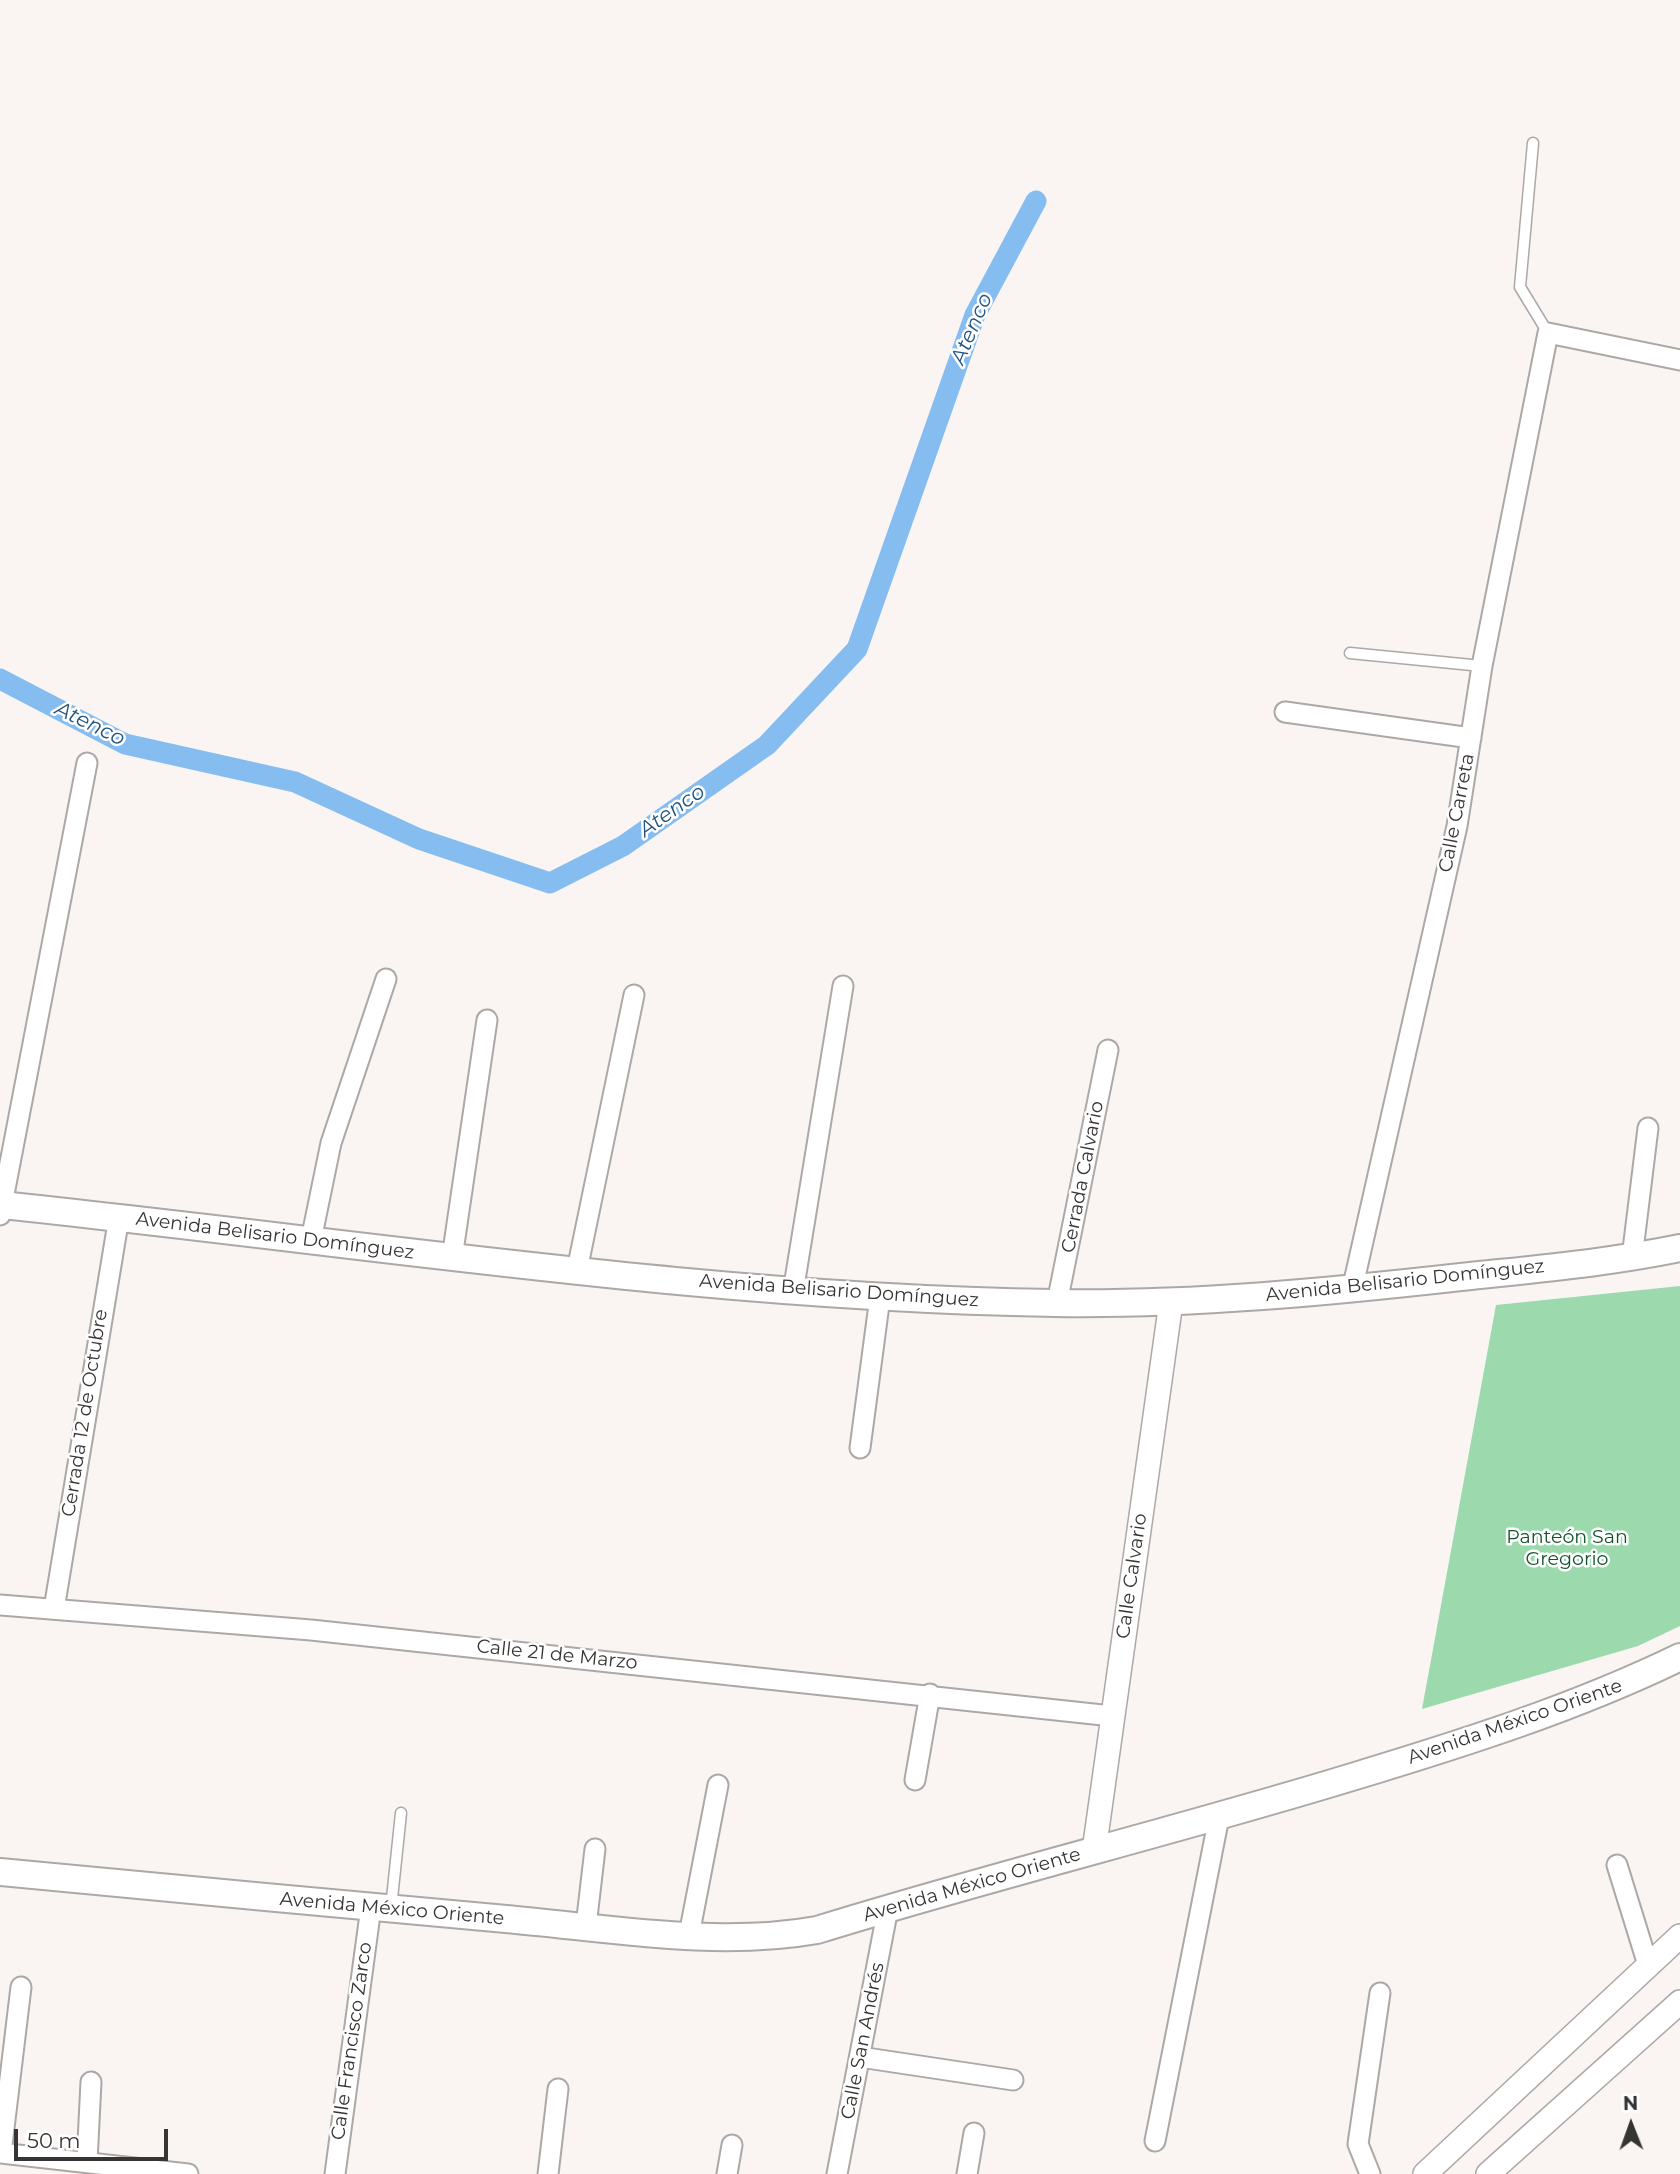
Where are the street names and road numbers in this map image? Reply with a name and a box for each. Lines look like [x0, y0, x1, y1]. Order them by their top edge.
street label: Calle Carreta [1434, 752, 1480, 874]
street label: Cerrada Calvario [1057, 1099, 1109, 1255]
street label: Avenida Belisario Domínguez [135, 1208, 415, 1264]
street label: Avenida Belisario Domínguez [1264, 1255, 1546, 1307]
street label: Avenida Belisario Domínguez [698, 1270, 980, 1312]
street label: Cerrada 12 de Octubre [57, 1307, 113, 1519]
street label: Calle Calvario [1112, 1512, 1152, 1640]
street label: Calle 21 de Marzo [475, 1635, 639, 1675]
street label: Avenida México Oriente [1405, 1675, 1625, 1769]
street label: Avenida México Oriente [861, 1843, 1083, 1927]
street label: Avenida México Oriente [279, 1888, 505, 1930]
street label: Calle Francisco Zarco [327, 1941, 377, 2141]
street label: Calle San Andrés [837, 1961, 889, 2121]

